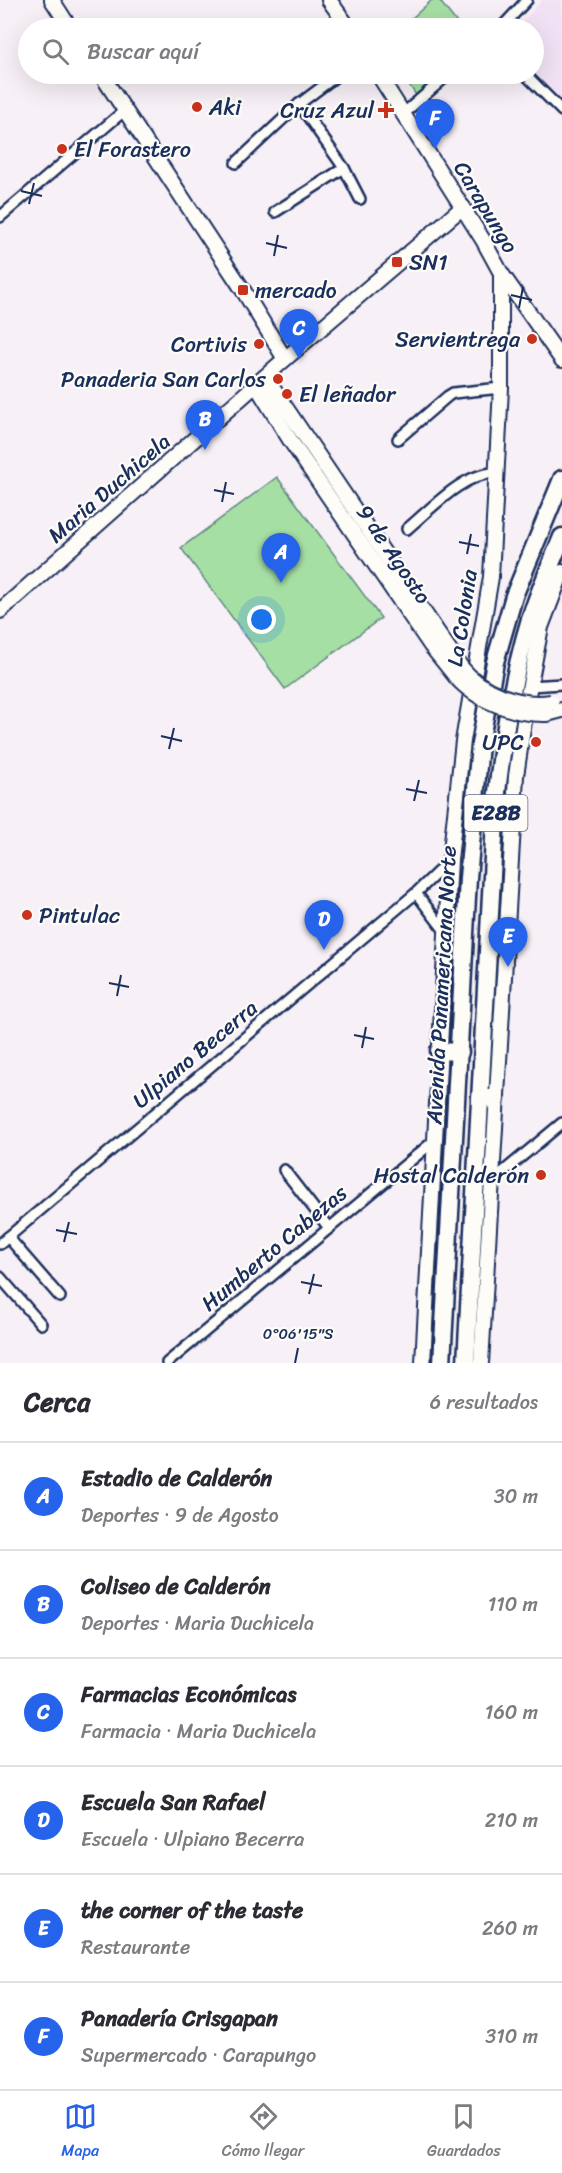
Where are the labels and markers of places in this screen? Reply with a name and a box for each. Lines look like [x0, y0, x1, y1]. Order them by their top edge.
place label: Aki [208, 88, 242, 127]
place label: Cruz Azul [280, 91, 375, 130]
marker: Aki [190, 100, 204, 114]
pin: F [416, 100, 454, 149]
marker: Cruz Azul [379, 103, 393, 117]
place label: El Forastero [74, 130, 191, 169]
marker: El Forastero [55, 142, 69, 156]
place label: SN1 [409, 243, 448, 282]
marker: SN1 [390, 255, 404, 269]
place label: mercado [255, 271, 337, 310]
marker: mercado [236, 283, 250, 297]
pin: C [280, 310, 318, 359]
place label: Servientrega [395, 320, 521, 359]
place label: Cortivis [171, 325, 248, 364]
marker: Servientrega [525, 332, 539, 346]
marker: Cortivis [252, 337, 266, 351]
place label: Panaderia San Carlos [61, 360, 267, 399]
marker: Panaderia San Carlos [271, 372, 285, 386]
place label: El leñador [299, 375, 397, 414]
marker: El leñador [280, 387, 294, 401]
pin: B [186, 400, 224, 450]
pin: A [262, 534, 300, 583]
place label: UPC [482, 723, 524, 762]
marker: UPC [529, 735, 543, 749]
place label: Pintulac [39, 896, 120, 935]
pin: D [304, 900, 344, 950]
marker: Pintulac [20, 908, 34, 922]
pin: E [488, 918, 528, 967]
place label: Hostal Calderón [373, 1156, 529, 1195]
marker: Hostal Calderón [534, 1168, 548, 1182]

